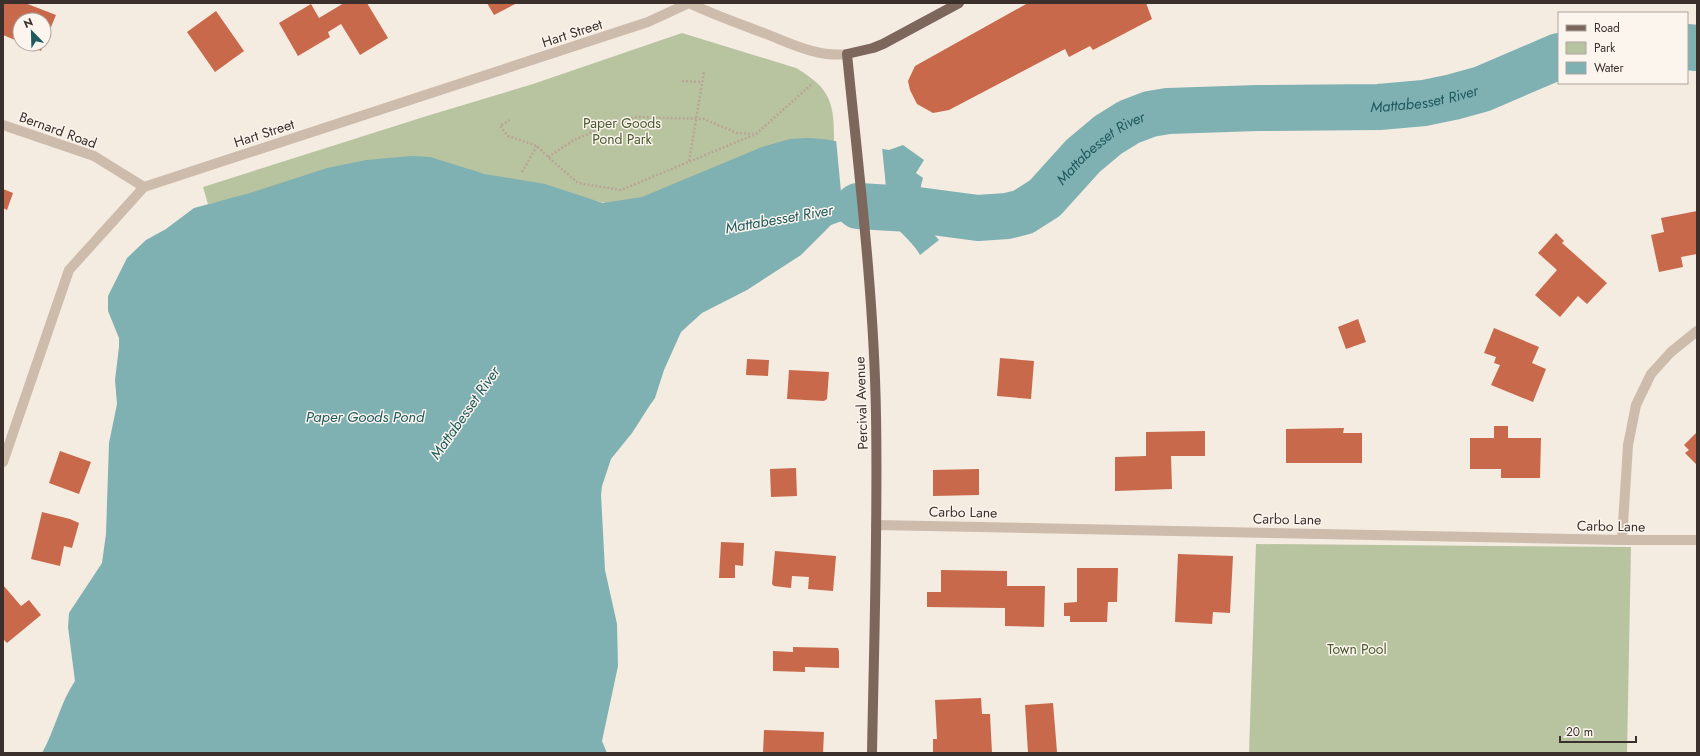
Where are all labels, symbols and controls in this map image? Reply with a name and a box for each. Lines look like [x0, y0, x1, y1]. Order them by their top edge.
north arrow [12, 12, 52, 52]
legend [1558, 12, 1688, 84]
text: N [21, 14, 35, 32]
street label: Hart Street [539, 14, 605, 52]
text: Road [1594, 19, 1620, 37]
text: Park [1594, 39, 1616, 57]
text: Water [1594, 59, 1625, 77]
water label: Mattabesset River [1370, 79, 1482, 118]
water label: Mattabesset River [1051, 106, 1149, 190]
street label: Bernard Road [16, 107, 100, 153]
park label: Paper Goods Pond Park [583, 113, 661, 149]
street label: Hart Street [231, 114, 297, 152]
water label: Mattabesset River [723, 199, 836, 239]
street label: Percival Avenue [849, 356, 873, 450]
water label: Mattabesset River [425, 361, 506, 464]
water label: Paper Goods Pond [306, 406, 425, 428]
street label: Carbo Lane [929, 501, 997, 523]
street label: Carbo Lane [1253, 508, 1321, 530]
street label: Carbo Lane [1577, 515, 1645, 537]
park label: Town Pool [1327, 639, 1387, 659]
scale bar [1560, 718, 1636, 744]
text: 20 m [1566, 723, 1593, 741]

